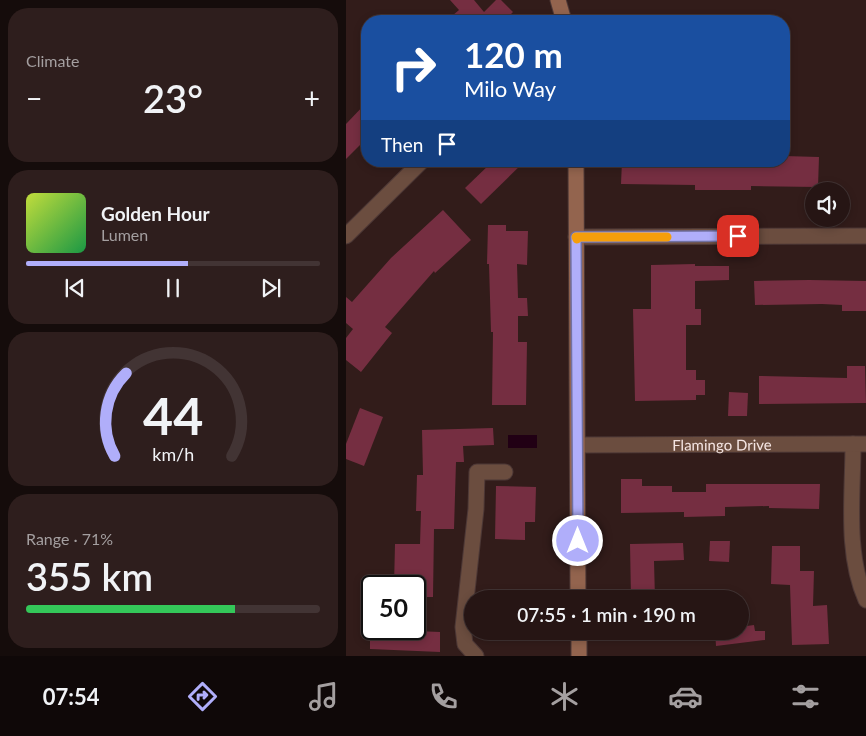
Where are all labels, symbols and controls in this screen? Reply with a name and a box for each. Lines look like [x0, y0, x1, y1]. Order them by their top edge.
text: 120 m [464, 33, 563, 75]
icon: right [381, 35, 446, 100]
text: Climate [26, 51, 79, 70]
text: 23° [143, 75, 203, 121]
text: Milo Way [464, 75, 556, 102]
text: − [26, 81, 42, 115]
text: + [304, 81, 320, 115]
icon: arrive [433, 130, 461, 158]
text: Then [381, 133, 423, 156]
map controls [805, 182, 850, 227]
button: sound [805, 182, 850, 227]
text: Golden Hour [101, 202, 210, 225]
pin [717, 215, 759, 257]
icon: arrive [724, 222, 752, 250]
text: Lumen [101, 225, 148, 244]
icon: previous [61, 274, 89, 302]
icon: pause [159, 274, 187, 302]
icon: next [257, 274, 285, 302]
text: 44 [143, 384, 203, 446]
street label: Flamingo Drive [672, 435, 772, 454]
text: km/h [152, 443, 194, 465]
position arrow [551, 514, 603, 566]
text: Range · 71% [26, 529, 113, 548]
text: 355 km [26, 553, 153, 599]
speed limit sign: 50 [361, 575, 426, 640]
text: 07:55 · 1 min · 190 m [517, 603, 696, 626]
icon: directions [185, 679, 220, 714]
icon: music [306, 679, 341, 714]
icon: phone [426, 679, 461, 714]
icon: climate [547, 679, 582, 714]
icon: car [668, 679, 703, 714]
icon: filters [788, 679, 823, 714]
text: 07:54 [43, 683, 100, 710]

